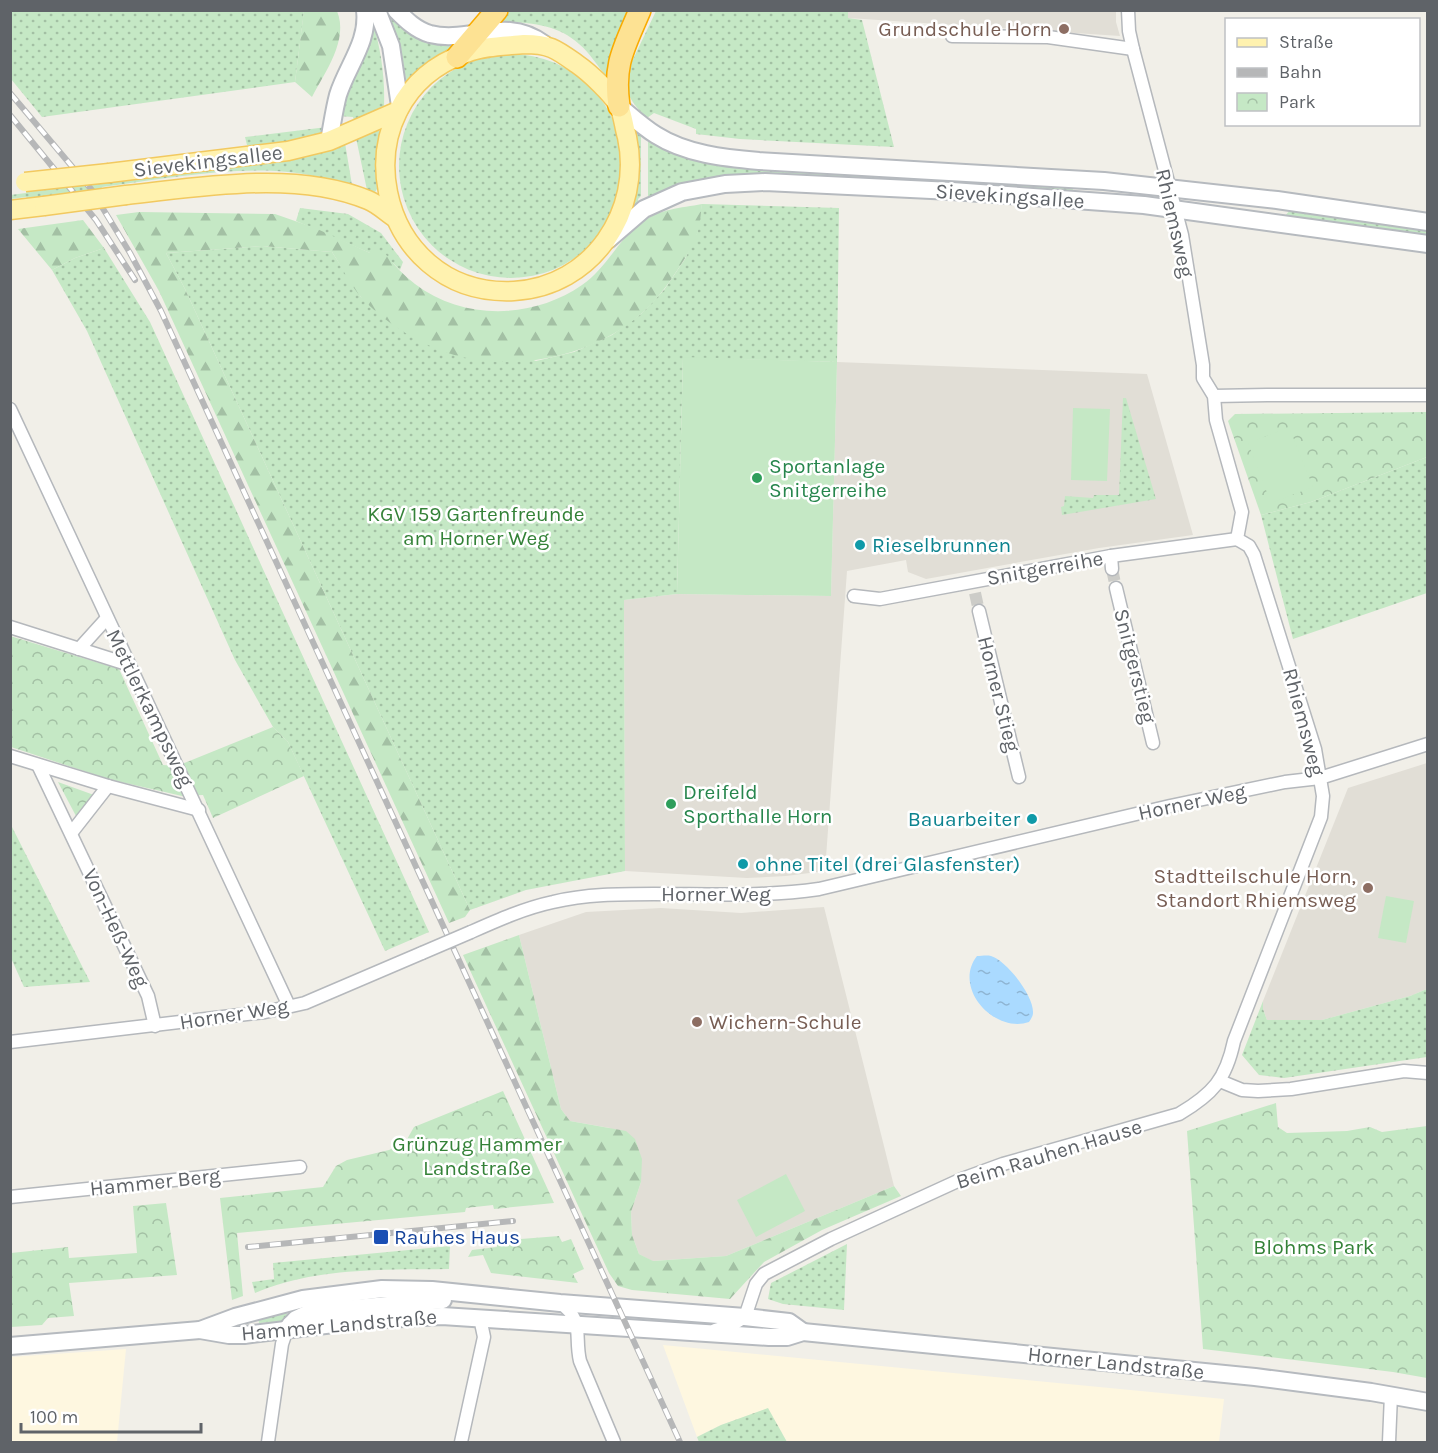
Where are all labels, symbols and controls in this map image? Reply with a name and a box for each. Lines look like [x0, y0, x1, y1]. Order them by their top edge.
place label: Grundschule Horn [878, 17, 1052, 41]
legend [1225, 18, 1420, 126]
marker: Grundschule Horn [1057, 22, 1071, 36]
text: Straße [1279, 31, 1333, 53]
text: Bahn [1279, 61, 1322, 83]
text: Park [1279, 91, 1316, 113]
street label: Sievekingsallee [132, 140, 284, 182]
street label: Rhiemsweg [1151, 166, 1199, 280]
street label: Sievekingsallee [935, 179, 1085, 213]
place label: Sportanlage Snitgerreihe [769, 454, 887, 502]
marker: Sportanlage Snitgerreihe [750, 471, 764, 485]
park label: KGV 159 Gartenfreunde am Horner Weg [367, 502, 585, 550]
place label: Rieselbrunnen [872, 533, 1011, 557]
marker: Rieselbrunnen [853, 538, 867, 552]
street label: Snitgerreihe [985, 546, 1105, 590]
street label: Snitgerstieg [1109, 606, 1161, 726]
street label: Mettlerkampsweg [101, 625, 199, 791]
street label: Horner Stieg [973, 634, 1025, 755]
street label: Rhiemsweg [1278, 665, 1330, 779]
street label: Horner Weg [1136, 779, 1248, 825]
place label: Dreifeld Sporthalle Horn [683, 780, 832, 828]
marker: Dreifeld Sporthalle Horn [664, 797, 678, 811]
place label: Bauarbeiter [908, 807, 1020, 831]
marker: Bauarbeiter [1025, 812, 1039, 826]
place label: ohne Titel (drei Glasfenster) [755, 852, 1020, 876]
marker: ohne Titel (drei Glasfenster) [736, 857, 750, 871]
place label: Stadtteilschule Horn, Standort Rhiemsweg [1154, 864, 1356, 912]
street label: Von-Heß-Weg [78, 865, 154, 991]
marker: Stadtteilschule Horn, Standort Rhiemsweg [1361, 881, 1375, 895]
street label: Horner Weg [661, 882, 771, 906]
street label: Horner Weg [178, 994, 290, 1034]
place label: Wichern-Schule [709, 1010, 861, 1034]
marker: Wichern-Schule [690, 1015, 704, 1029]
street label: Beim Rauhen Hause [953, 1114, 1145, 1194]
park label: Grünzug Hammer Landstraße [392, 1132, 562, 1180]
street label: Hammer Berg [89, 1163, 222, 1201]
place label: Rauhes Haus [394, 1225, 520, 1249]
marker: Rauhes Haus [372, 1228, 390, 1246]
park label: Blohms Park [1253, 1235, 1375, 1259]
street label: Hammer Landstraße [240, 1304, 438, 1346]
street label: Horner Landstraße [1027, 1342, 1205, 1384]
scale bar [21, 1396, 201, 1434]
text: 100 m [30, 1406, 78, 1428]

